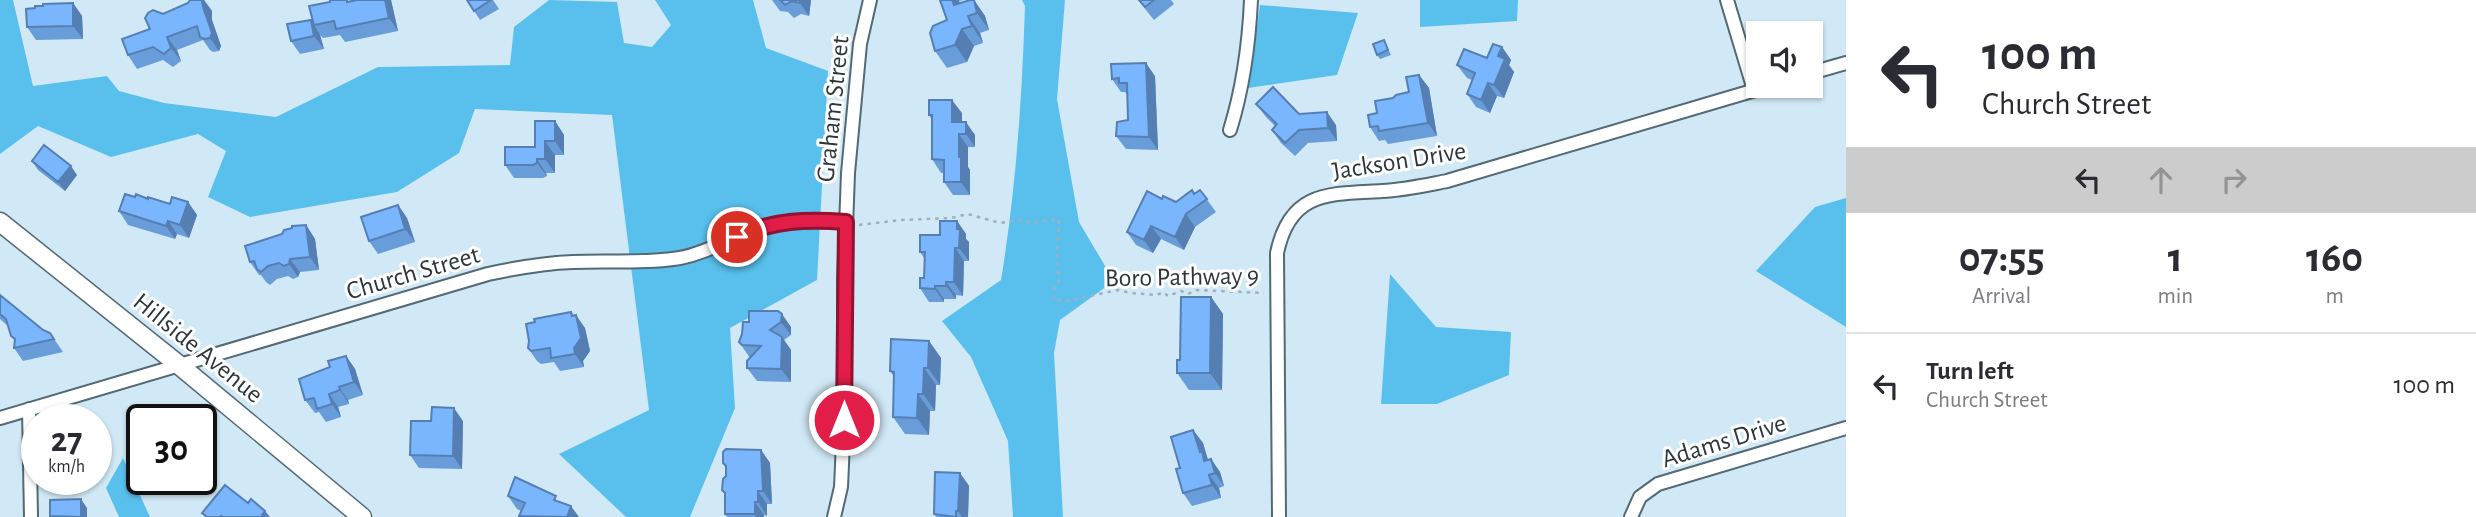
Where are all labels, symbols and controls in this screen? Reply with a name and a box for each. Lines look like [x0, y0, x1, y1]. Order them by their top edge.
map controls [1746, 21, 1823, 98]
button: sound [1746, 21, 1823, 98]
icon: left [1867, 28, 1958, 119]
text: 100 m [1982, 30, 2098, 79]
street label: Graham Street [812, 35, 854, 183]
text: Church Street [1982, 88, 2151, 120]
street label: Jackson Drive [1330, 138, 1468, 184]
icon: left [2069, 161, 2107, 199]
icon: ahead [2142, 161, 2180, 199]
icon: right [2215, 161, 2253, 199]
pin [707, 207, 767, 267]
icon: arrive [718, 218, 756, 256]
text: 07:55 [1959, 237, 2045, 279]
text: 1 [2168, 237, 2183, 279]
text: 160 [2306, 237, 2363, 279]
street label: Church Street [343, 242, 483, 304]
street label: Boro Pathway 9 [1105, 263, 1259, 291]
text: Arrival [1972, 285, 2031, 308]
text: min [2157, 285, 2193, 308]
text: m [2325, 285, 2344, 308]
street label: Hillside Avenue [128, 288, 268, 408]
text: Turn left [1926, 358, 2014, 384]
icon: left [1867, 367, 1905, 405]
text: 100 m [2394, 372, 2455, 398]
position arrow [807, 383, 881, 457]
text: Church Street [1926, 389, 2048, 412]
speed limit sign: 30 [126, 404, 217, 495]
street label: Adams Drive [1659, 410, 1789, 472]
text: 27 [51, 423, 82, 458]
text: km/h [48, 458, 85, 476]

